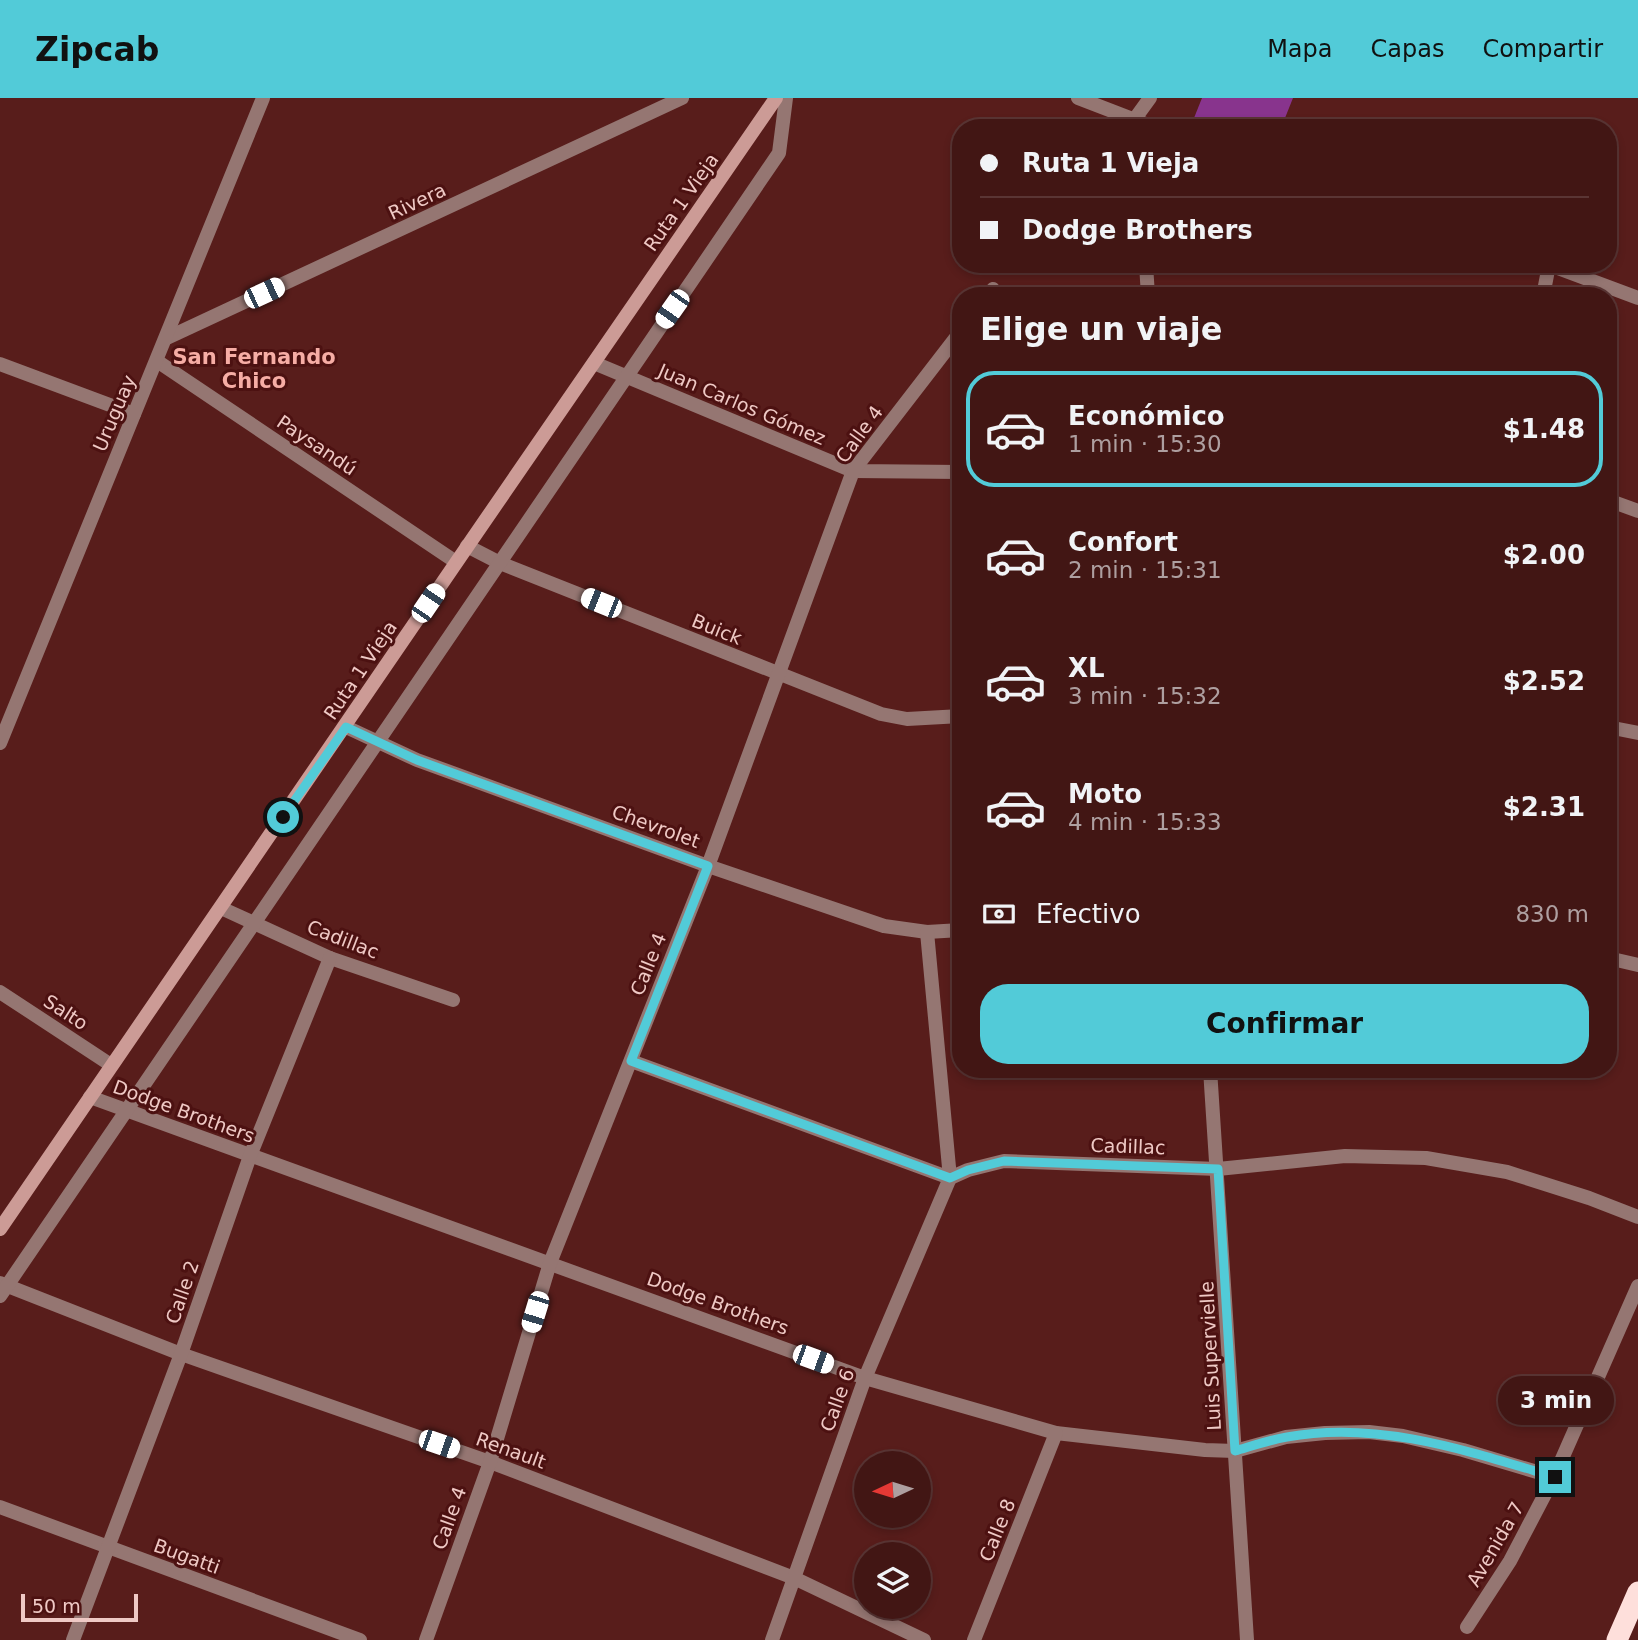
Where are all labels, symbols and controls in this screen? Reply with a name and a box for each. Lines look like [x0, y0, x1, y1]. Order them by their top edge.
text: Zipcab [35, 30, 159, 69]
text: Mapa [1267, 35, 1333, 63]
text: Capas [1371, 35, 1444, 63]
text: Compartir [1482, 35, 1603, 63]
text: Ruta 1 Vieja [1022, 148, 1199, 178]
street label: Ruta 1 Vieja [639, 149, 723, 255]
street label: Rivera [385, 178, 449, 224]
text: Dodge Brothers [1022, 215, 1253, 245]
car [241, 275, 288, 311]
car [652, 286, 693, 332]
text: Elige un viaje [980, 310, 1222, 348]
district label: San Fernando Chico [172, 345, 336, 393]
street label: Juan Carlos Gómez [654, 358, 829, 449]
street label: Uruguay [88, 372, 140, 454]
icon: car [984, 398, 1047, 461]
street label: Calle 4 [831, 401, 887, 467]
text: Económico [1068, 401, 1225, 431]
street label: Paysandú [273, 410, 361, 480]
text: $1.48 [1503, 414, 1585, 444]
text: 1 min · 15:30 [1068, 431, 1222, 457]
icon: car [984, 524, 1047, 587]
text: Confort [1068, 527, 1178, 557]
text: $2.00 [1503, 540, 1585, 570]
text: 2 min · 15:31 [1068, 557, 1222, 583]
car [408, 580, 449, 626]
car [578, 585, 625, 621]
street label: Buick [689, 609, 745, 649]
street label: Ruta 1 Vieja [319, 617, 401, 723]
icon: car [984, 650, 1047, 713]
text: XL [1068, 653, 1105, 683]
text: $2.52 [1503, 666, 1585, 696]
text: 3 min · 15:32 [1068, 683, 1222, 709]
icon: car [984, 776, 1047, 839]
text: Moto [1068, 779, 1142, 809]
text: $2.31 [1503, 792, 1585, 822]
street label: Chevrolet [609, 800, 703, 852]
route start [267, 801, 299, 833]
text: 4 min · 15:33 [1068, 809, 1222, 835]
icon: cash [980, 895, 1018, 933]
text: Efectivo [1036, 899, 1141, 929]
text: 830 m [1515, 901, 1589, 927]
street label: Cadillac [304, 915, 382, 963]
street label: Calle 4 [626, 930, 670, 998]
button: Confirmar [980, 984, 1589, 1064]
street label: Salto [40, 990, 92, 1034]
street label: Dodge Brothers [110, 1075, 258, 1147]
street label: Cadillac [1090, 1134, 1166, 1158]
street label: Calle 2 [161, 1258, 203, 1326]
street label: Dodge Brothers [644, 1267, 792, 1339]
street label: Luis Supervielle [1195, 1281, 1225, 1431]
car [519, 1289, 552, 1335]
car [790, 1342, 837, 1376]
street label: Calle 6 [815, 1366, 859, 1434]
callout: 3 min [1497, 1376, 1613, 1424]
text: 3 min [1520, 1387, 1592, 1413]
car [416, 1427, 463, 1461]
street label: Renault [473, 1427, 549, 1473]
north arrow [854, 1451, 931, 1528]
map controls [854, 1451, 931, 1619]
route end [1539, 1461, 1571, 1493]
street label: Calle 4 [427, 1484, 471, 1552]
street label: Calle 8 [975, 1496, 1019, 1564]
street label: Avenida 7 [1462, 1498, 1528, 1590]
street label: Bugatti [151, 1534, 223, 1578]
button: layers [854, 1542, 931, 1619]
scale bar [21, 1591, 138, 1623]
text: 50 m [32, 1595, 81, 1617]

